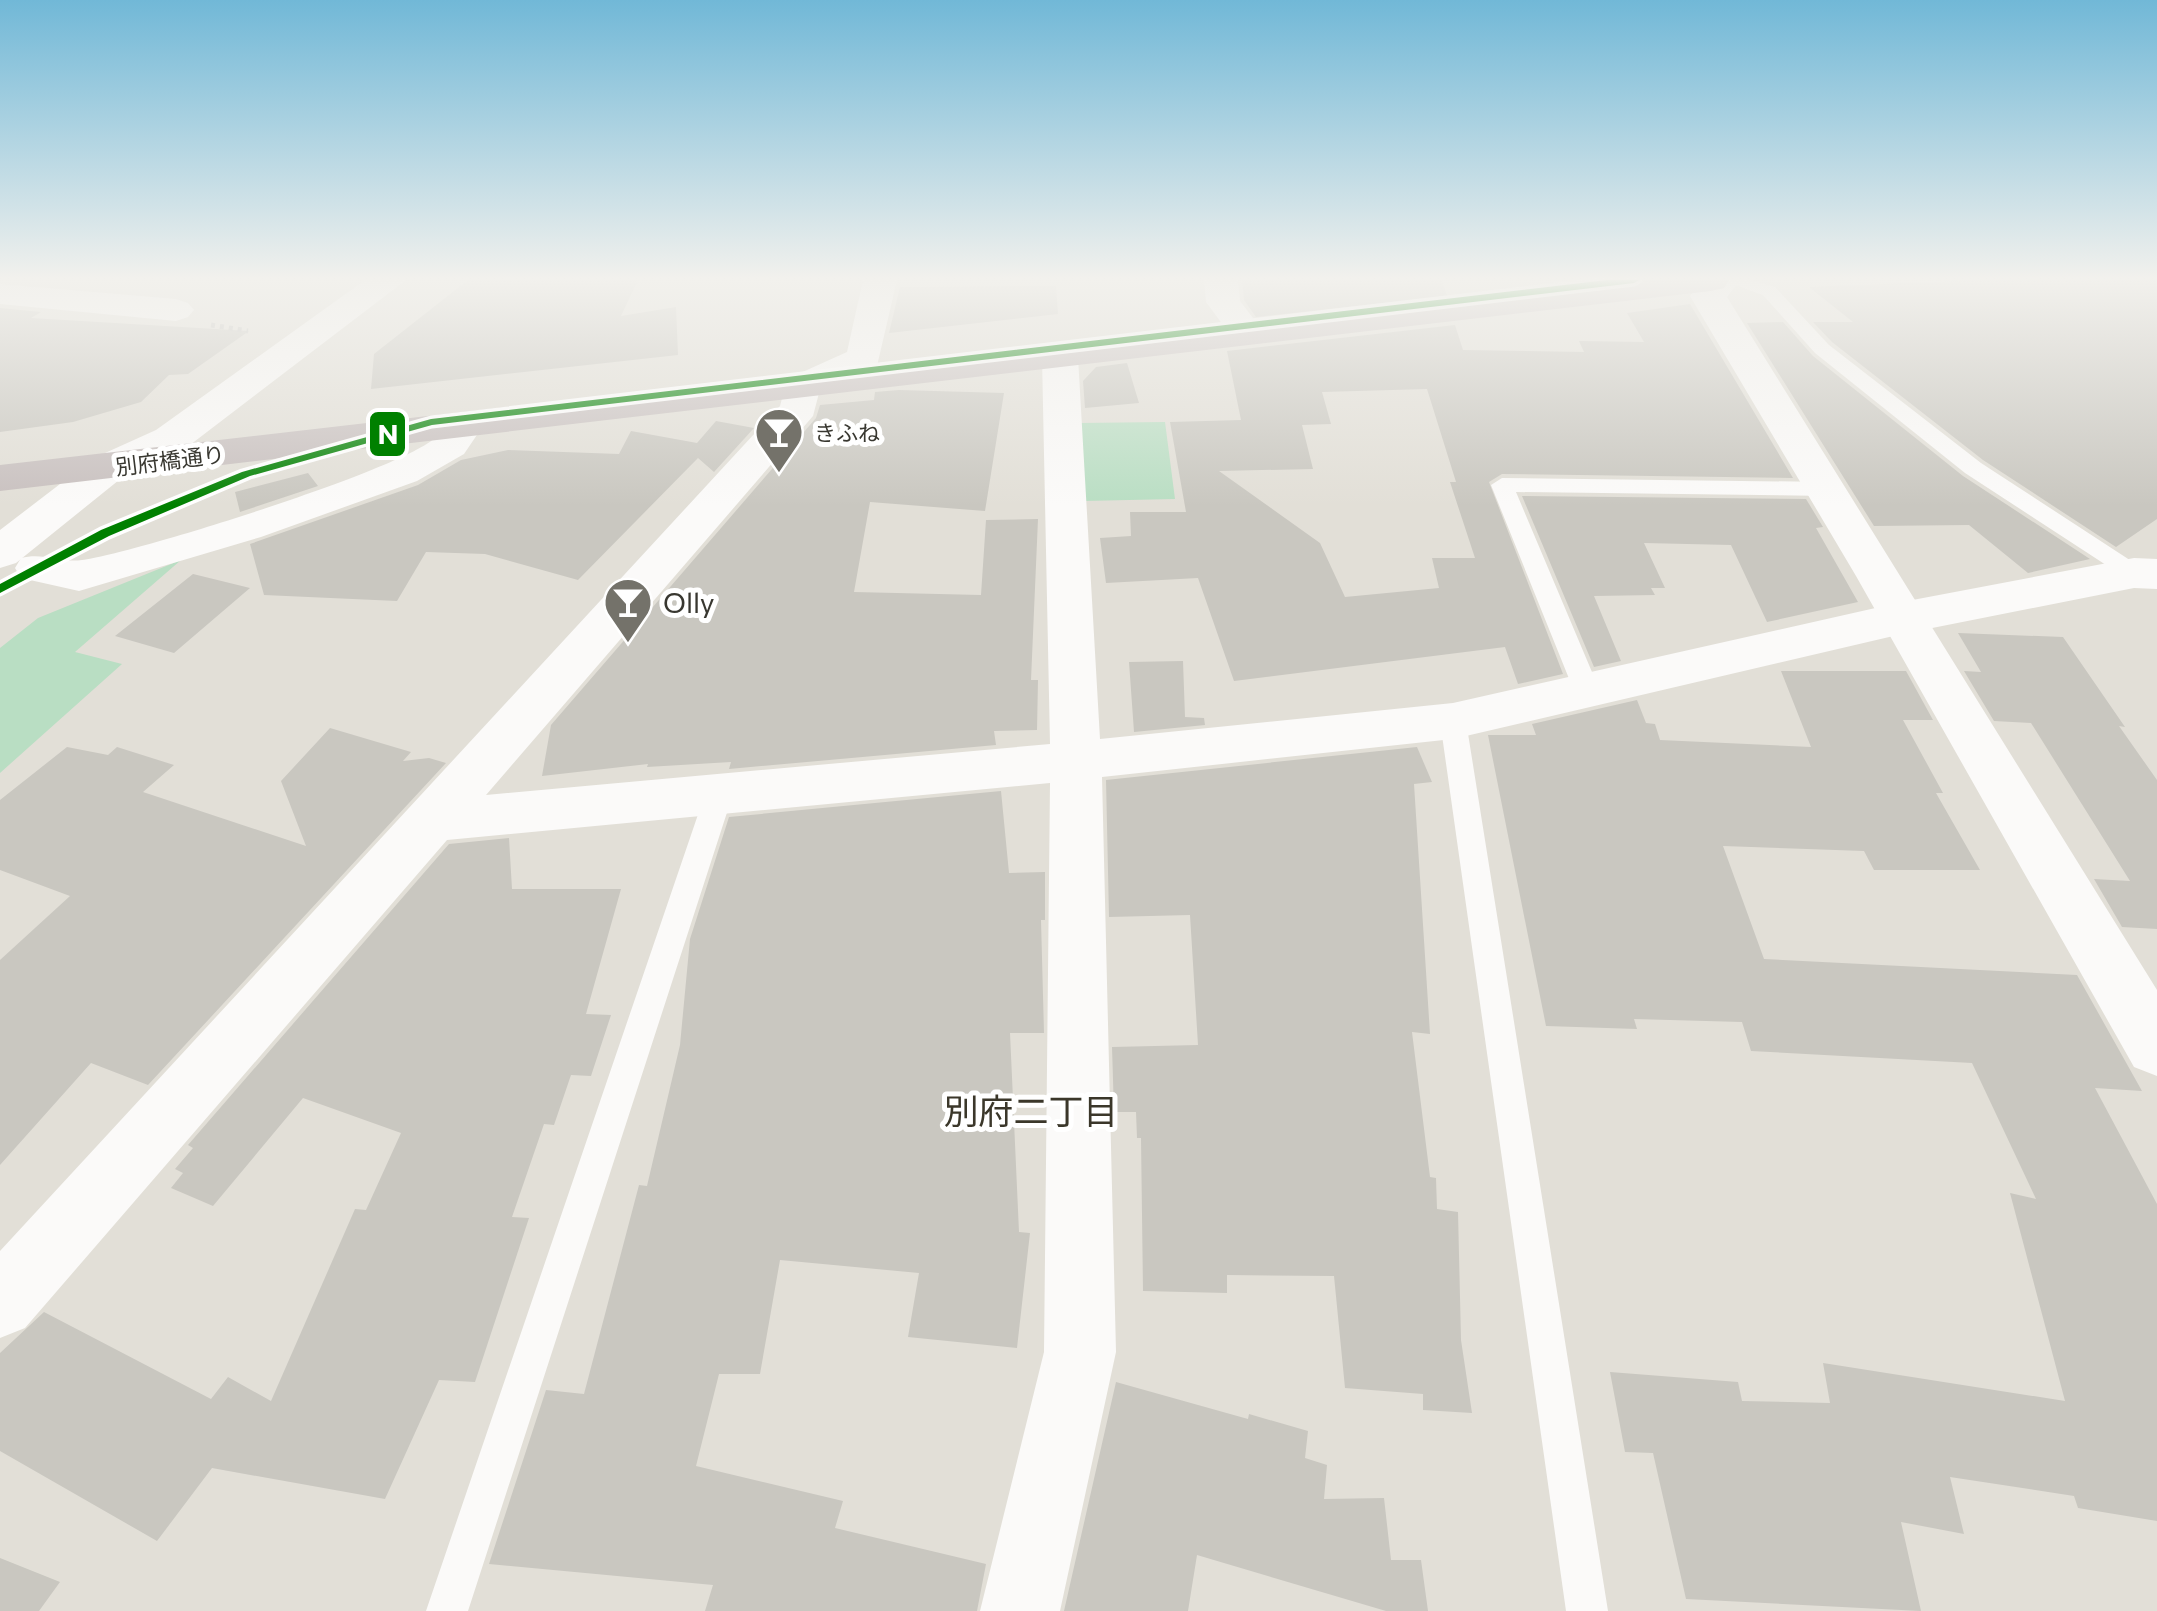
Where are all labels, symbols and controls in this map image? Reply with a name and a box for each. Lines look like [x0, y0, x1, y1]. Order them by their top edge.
bar icon: きふね [753, 406, 805, 474]
line badge: N [368, 410, 407, 458]
text: N [378, 416, 399, 450]
place label: きふね [814, 419, 880, 446]
street label: 別府橋通り [114, 440, 226, 480]
bar icon: Olly [602, 576, 654, 644]
place label: Olly [663, 585, 715, 619]
district label: 別府二丁目 [943, 1088, 1119, 1131]

